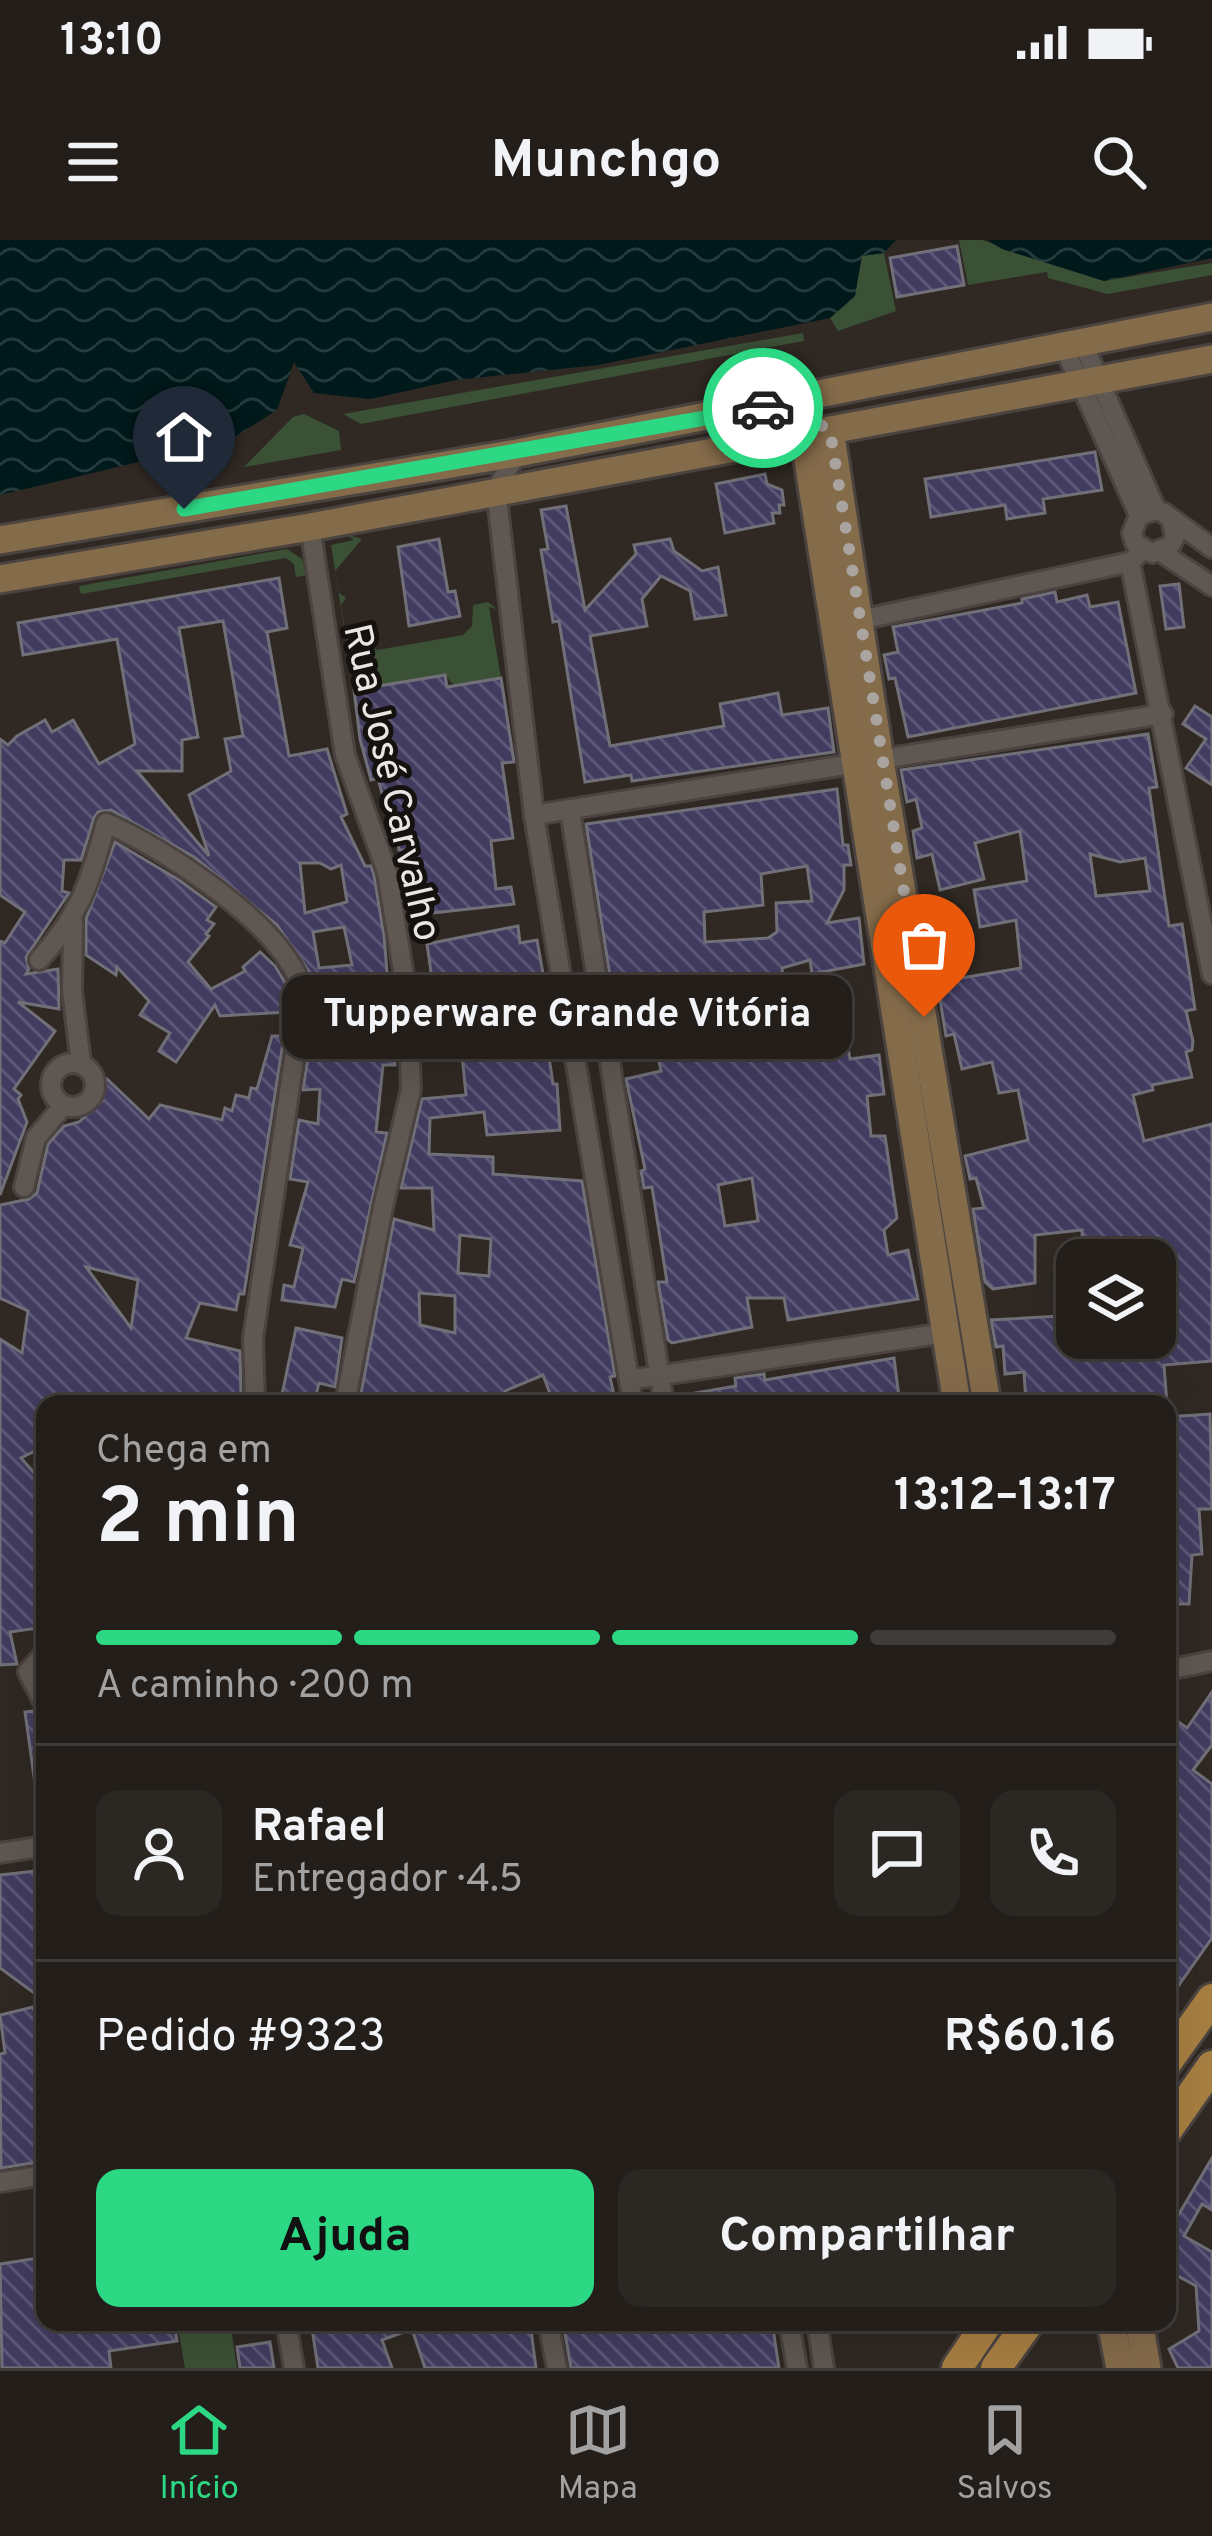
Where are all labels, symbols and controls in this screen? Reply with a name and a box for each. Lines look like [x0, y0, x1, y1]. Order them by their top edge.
text: 13:10 [60, 14, 164, 71]
text: Munchgo [491, 128, 721, 197]
icon: menu [60, 129, 126, 195]
icon: search [1086, 129, 1152, 195]
courier [703, 348, 823, 468]
icon: car [730, 375, 796, 441]
pin [133, 386, 235, 509]
icon: home [151, 404, 217, 470]
street label: Rua José Carvalho [329, 620, 450, 946]
pin [873, 894, 975, 1017]
icon: bag [891, 912, 957, 978]
callout: Tupperware Grande Vitória [282, 975, 852, 1059]
text: Tupperware Grande Vitória [323, 992, 811, 1041]
map controls [1056, 1239, 1176, 1359]
button: layers [1056, 1239, 1176, 1359]
text: Chega em [96, 1428, 272, 1477]
text: 13:12–13:17 [894, 1469, 1116, 1526]
text: 2 min [96, 1472, 300, 1571]
text: A caminho · 200 m [96, 1663, 414, 1712]
button: person [96, 1790, 222, 1916]
button: chat [834, 1790, 960, 1916]
button: phone [990, 1790, 1116, 1916]
text: Rafael [252, 1800, 387, 1857]
text: Entregador · 4.5 [252, 1857, 523, 1906]
text: Pedido #9323 [96, 2010, 386, 2067]
text: R$60.16 [944, 2010, 1116, 2067]
button: Ajuda [96, 2169, 594, 2307]
button: Compartilhar [618, 2169, 1116, 2307]
tab: Início [159, 2397, 239, 2511]
tab: Mapa [558, 2397, 638, 2511]
tab: Salvos [956, 2397, 1053, 2511]

